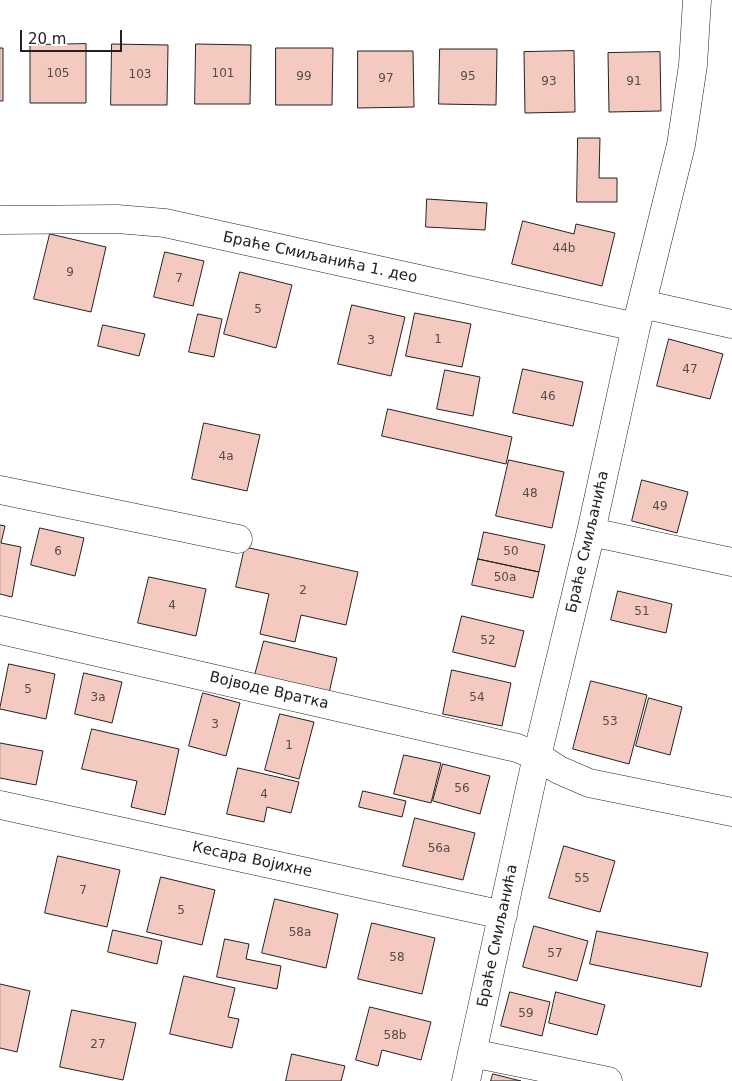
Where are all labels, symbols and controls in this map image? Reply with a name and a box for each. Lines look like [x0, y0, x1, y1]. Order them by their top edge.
scale bar [22, 20, 125, 52]
text: 20 m [28, 30, 66, 48]
house number: 105 [47, 67, 69, 81]
house number: 101 [212, 67, 234, 81]
house number: 103 [129, 68, 151, 82]
house number: 99 [296, 70, 312, 84]
house number: 95 [460, 70, 476, 84]
house number: 97 [378, 72, 394, 86]
house number: 93 [541, 75, 557, 89]
house number: 91 [626, 75, 642, 89]
street label: Браће Смиљанића 1. део [221, 229, 419, 287]
house number: 44b [553, 242, 575, 256]
house number: 9 [66, 266, 74, 280]
house number: 7 [175, 272, 183, 286]
house number: 5 [254, 303, 262, 317]
house number: 1 [434, 333, 442, 347]
house number: 3 [367, 334, 375, 348]
house number: 47 [682, 363, 698, 377]
house number: 46 [540, 390, 556, 404]
house number: 4a [219, 450, 233, 464]
street label: Браће Смиљанића [563, 469, 613, 615]
house number: 48 [522, 487, 538, 501]
house number: 49 [652, 500, 668, 514]
house number: 6 [54, 545, 62, 559]
house number: 50 [503, 545, 519, 559]
house number: 50a [494, 571, 516, 585]
house number: 2 [299, 584, 307, 598]
house number: 4 [168, 599, 176, 613]
house number: 51 [634, 605, 650, 619]
house number: 52 [480, 634, 496, 648]
street label: Војводе Вратка [208, 669, 330, 713]
house number: 5 [24, 683, 32, 697]
house number: 3a [91, 691, 105, 705]
house number: 54 [469, 691, 485, 705]
house number: 53 [602, 715, 618, 729]
house number: 3 [211, 718, 219, 732]
house number: 1 [285, 739, 293, 753]
house number: 56 [454, 782, 470, 796]
house number: 4 [260, 788, 268, 802]
street label: Кесара Војихне [190, 839, 314, 881]
house number: 56a [428, 842, 450, 856]
street label: Браће Смиљанића [474, 863, 522, 1009]
house number: 55 [574, 872, 590, 886]
house number: 7 [79, 884, 87, 898]
house number: 5 [177, 904, 185, 918]
house number: 58a [289, 926, 311, 940]
house number: 57 [547, 947, 563, 961]
house number: 58 [389, 951, 405, 965]
house number: 59 [518, 1007, 534, 1021]
house number: 58b [384, 1029, 406, 1043]
house number: 27 [90, 1038, 106, 1052]

